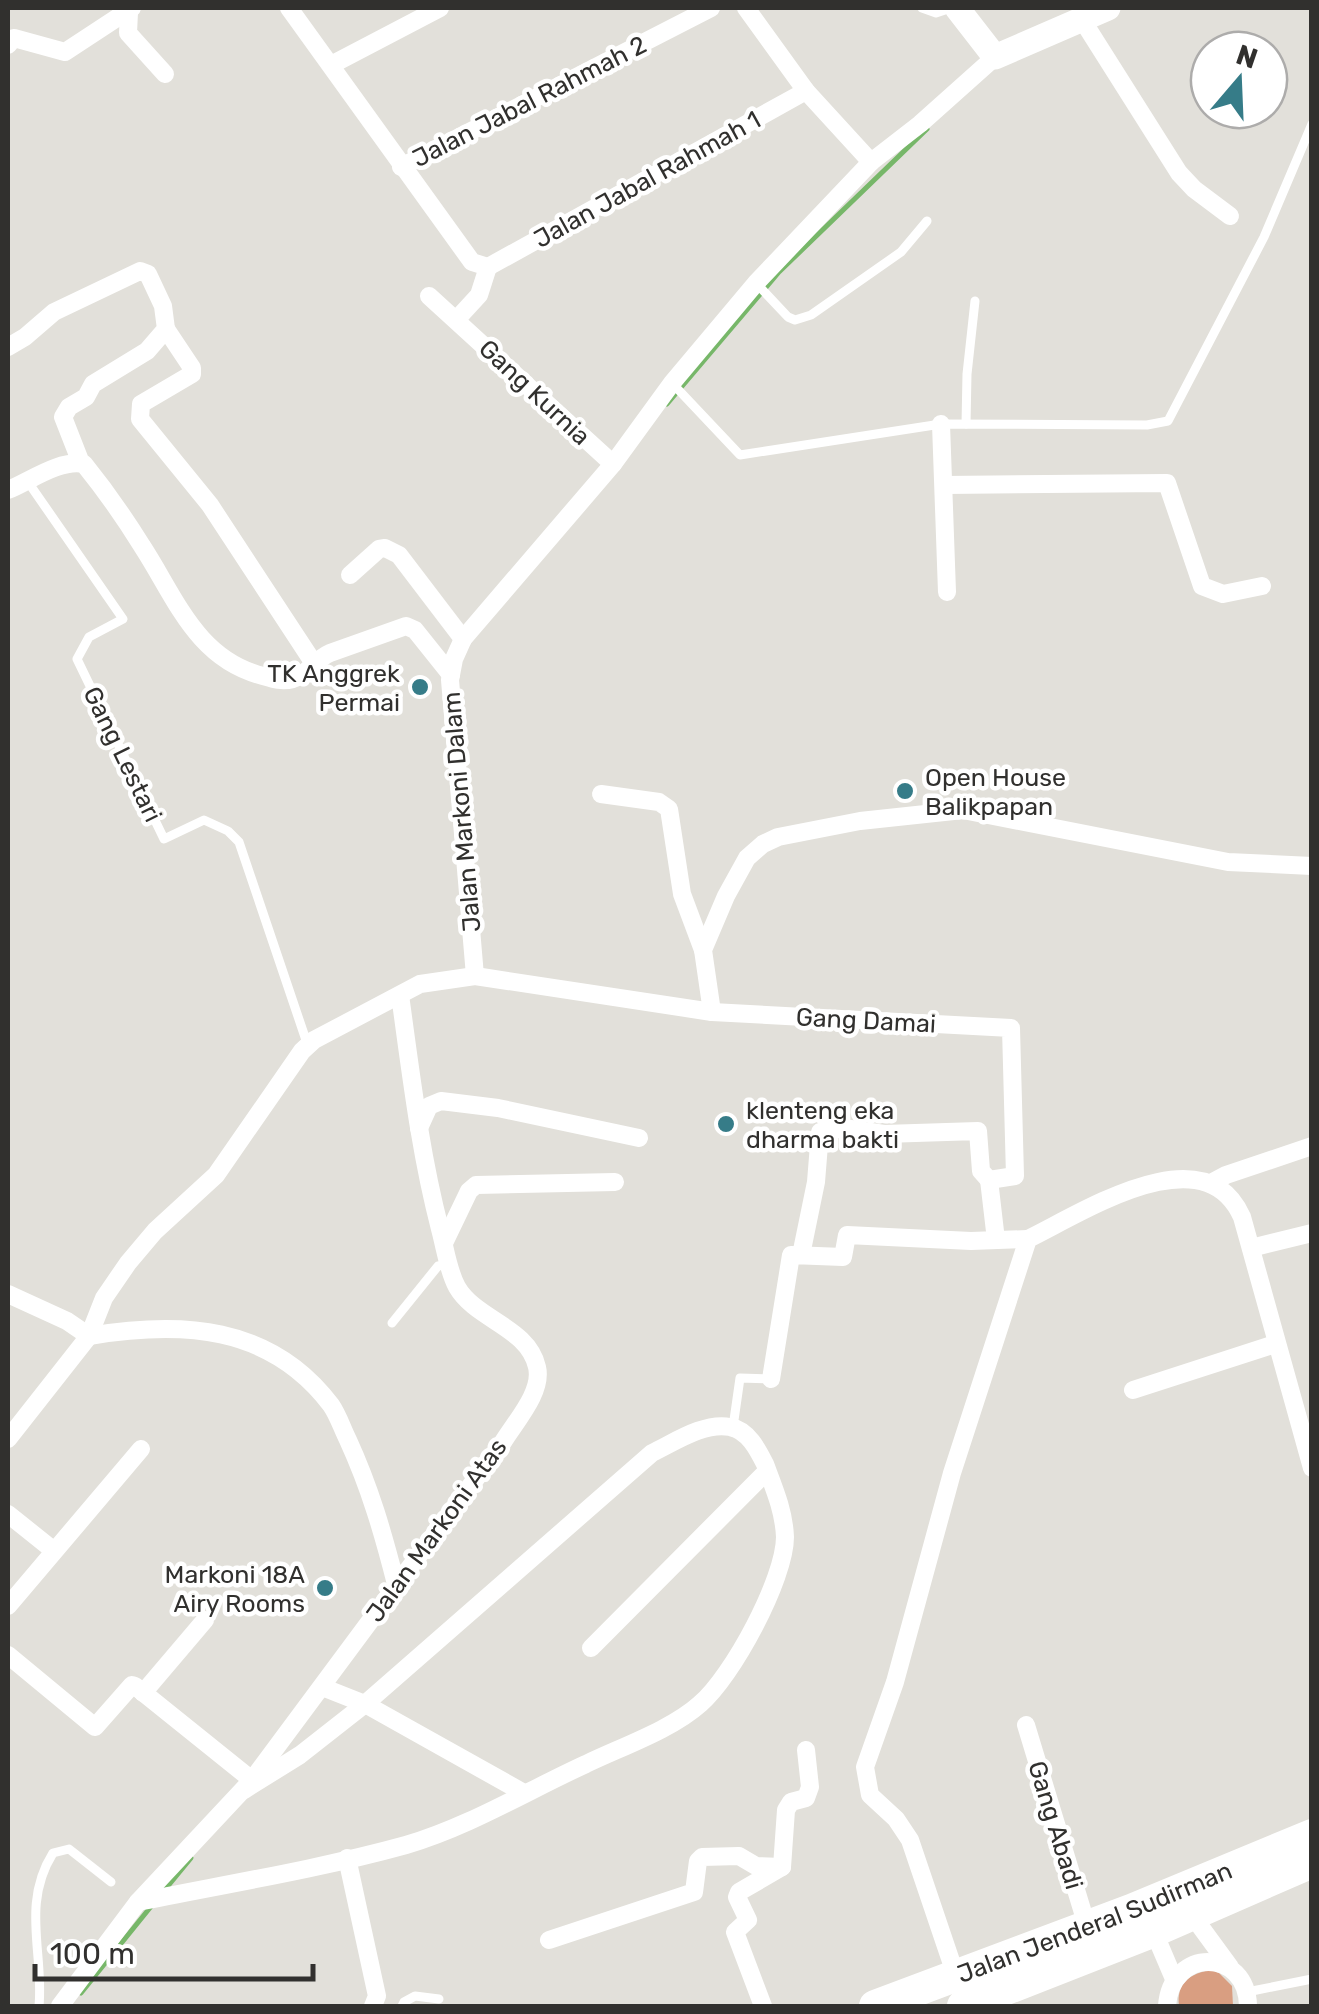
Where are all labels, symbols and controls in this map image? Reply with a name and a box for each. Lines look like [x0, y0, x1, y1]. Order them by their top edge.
street label: Jalan Jabal Rahmah 2 [407, 30, 651, 173]
north arrow [1189, 30, 1289, 130]
text: N [1232, 38, 1262, 76]
street label: Jalan Jabal Rahmah 1 [529, 105, 766, 254]
street label: Gang Kurnia [473, 334, 596, 451]
place label: TK Anggrek Permai [267, 659, 400, 717]
marker: TK Anggrek Permai [409, 676, 431, 698]
street label: Gang Lestari [77, 682, 168, 827]
street label: Jalan Markoni Dalam [437, 691, 486, 933]
place label: Open House Balikpapan [925, 763, 1066, 821]
marker: Open House Balikpapan [894, 780, 916, 802]
street label: Gang Damai [795, 1002, 937, 1039]
place label: klenteng eka dharma bakti [746, 1096, 899, 1154]
marker: klenteng eka dharma bakti [715, 1113, 737, 1135]
street label: Jalan Markoni Atas [360, 1433, 513, 1628]
place label: Markoni 18A Airy Rooms [165, 1560, 305, 1618]
marker: Markoni 18A Airy Rooms [314, 1577, 336, 1599]
street label: Gang Abadi [1022, 1757, 1089, 1893]
street label: Jalan Jenderal Sudirman [953, 1856, 1236, 1989]
scale bar [35, 1919, 312, 1981]
text: 100 m [50, 1936, 135, 1972]

